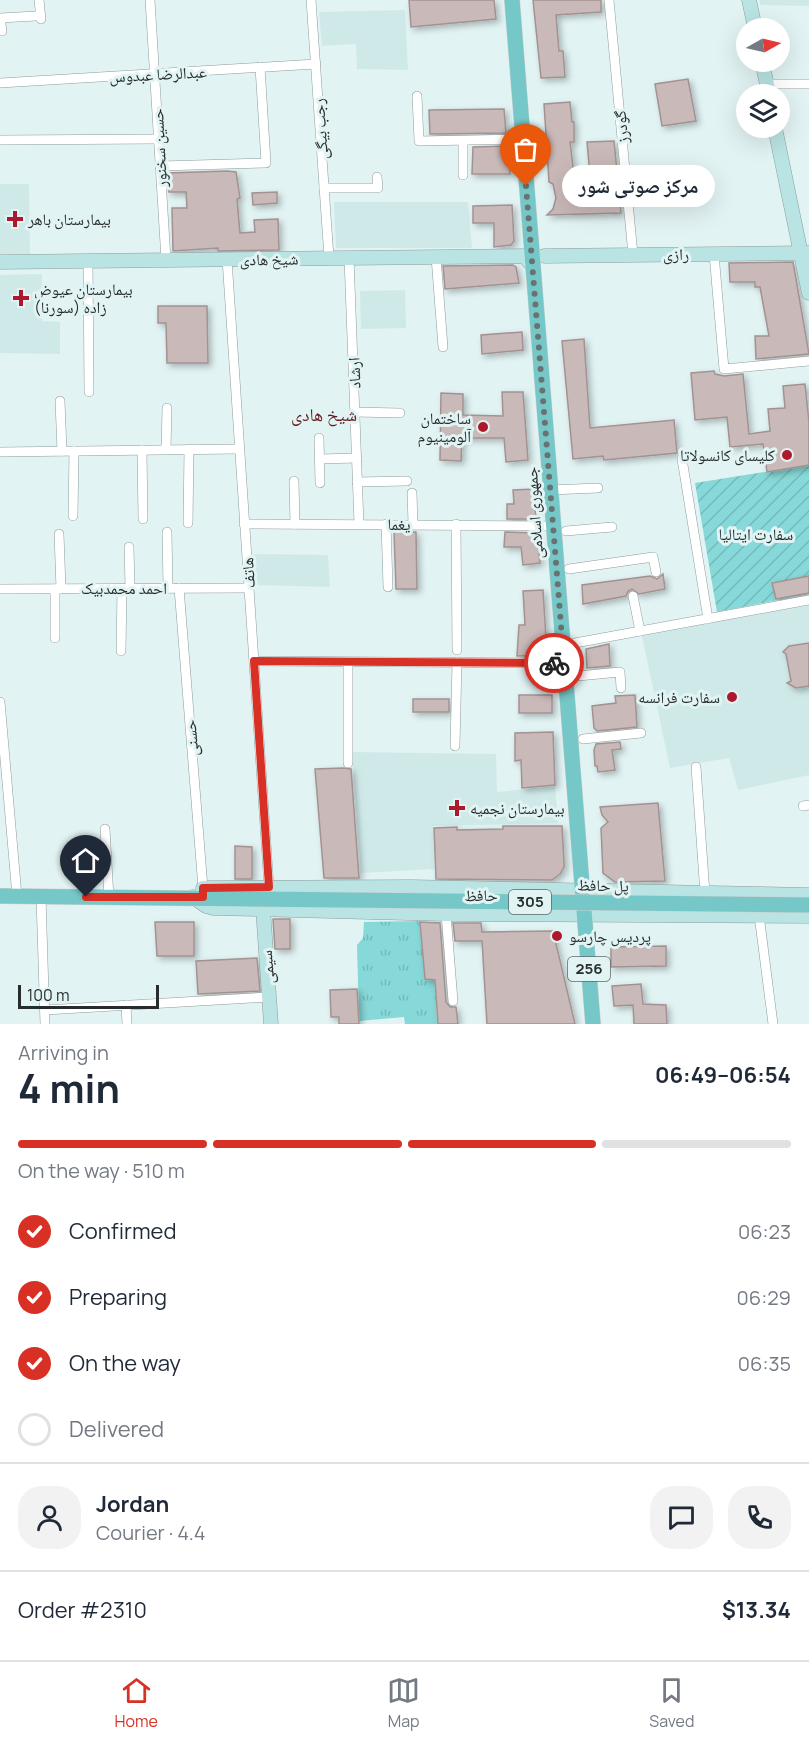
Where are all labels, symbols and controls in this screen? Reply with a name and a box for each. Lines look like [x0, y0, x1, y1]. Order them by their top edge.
north arrow [736, 18, 790, 72]
map controls [736, 18, 790, 138]
street label: عبدالرضا عبدوس [109, 60, 207, 88]
button: layers [736, 84, 790, 138]
street label: رجب بیگی [307, 98, 333, 160]
street label: حسین سخنور [146, 108, 172, 189]
street label: گودرز [609, 109, 633, 145]
pin [500, 124, 551, 186]
icon: bag [509, 133, 542, 166]
callout: مرکز صوتی شور [562, 165, 715, 207]
text: مرکز صوتی شور [579, 172, 698, 199]
place label: بیمارستان باهر [27, 208, 111, 230]
marker: بیمارستان باهر [6, 210, 24, 228]
street label: رازی [663, 243, 689, 265]
street label: شیخ هادی [239, 247, 299, 271]
place label: بیمارستان عیوض زاده (سورنا) [34, 278, 133, 318]
marker: بیمارستان عیوض زاده (سورنا) [12, 289, 30, 307]
street label: ارشاد [342, 357, 366, 389]
district label: شیخ هادی [291, 402, 357, 427]
place label: ساختمان آلومینیوم [418, 407, 472, 447]
marker: ساختمان آلومینیوم [476, 420, 490, 434]
place label: کلیسای کانسولاتا [680, 444, 775, 466]
marker: کلیسای کانسولاتا [780, 448, 794, 462]
street label: جمهوری اسلامی [520, 466, 548, 560]
street label: یغما [388, 513, 410, 535]
park label: سفارت ایتالیا [719, 523, 793, 545]
street label: هاتف [236, 557, 260, 589]
street label: احمد محمدبیک [81, 577, 167, 599]
courier [524, 633, 584, 693]
icon: bike [538, 647, 571, 680]
place label: سفارت فرانسه [638, 686, 720, 708]
marker: سفارت فرانسه [725, 690, 739, 704]
street label: حسنی [178, 719, 204, 757]
place label: بیمارستان نجمیه [470, 797, 565, 819]
marker: بیمارستان نجمیه [448, 799, 466, 817]
pin [60, 835, 111, 897]
icon: home [69, 844, 102, 877]
street label: پل حافظ [577, 874, 629, 896]
street label: حافظ [464, 884, 498, 906]
road number: 305 [509, 890, 551, 914]
place label: پردیس چارسو [569, 925, 651, 947]
marker: پردیس چارسو [550, 929, 564, 943]
street label: سیمی [255, 949, 279, 985]
road number: 256 [568, 957, 610, 981]
scale bar [18, 982, 159, 1010]
text: 100 m [27, 984, 70, 1006]
text: Arriving in [18, 1039, 109, 1066]
text: 06:49–06:54 [655, 1060, 791, 1090]
text: 4 min [18, 1061, 120, 1115]
text: On the way · 510 m [18, 1157, 185, 1184]
icon: check [18, 1215, 51, 1248]
text: Confirmed [69, 1216, 177, 1246]
text: 06:23 [738, 1218, 791, 1245]
icon: check [18, 1281, 51, 1314]
text: Preparing [69, 1282, 167, 1312]
text: 06:29 [737, 1284, 791, 1311]
icon: check [18, 1347, 51, 1380]
text: On the way [69, 1348, 181, 1378]
text: 06:35 [738, 1350, 791, 1377]
text: Delivered [69, 1414, 164, 1444]
button: person [18, 1486, 81, 1549]
button: chat [650, 1486, 713, 1549]
button: phone [728, 1486, 791, 1549]
text: Jordan [96, 1489, 169, 1519]
text: Courier · 4.4 [96, 1519, 206, 1546]
text: Order #2310 [18, 1595, 147, 1625]
text: $13.34 [722, 1595, 791, 1625]
tab: Home [115, 1674, 158, 1732]
tab: Map [387, 1674, 420, 1732]
tab: Saved [649, 1674, 694, 1732]

